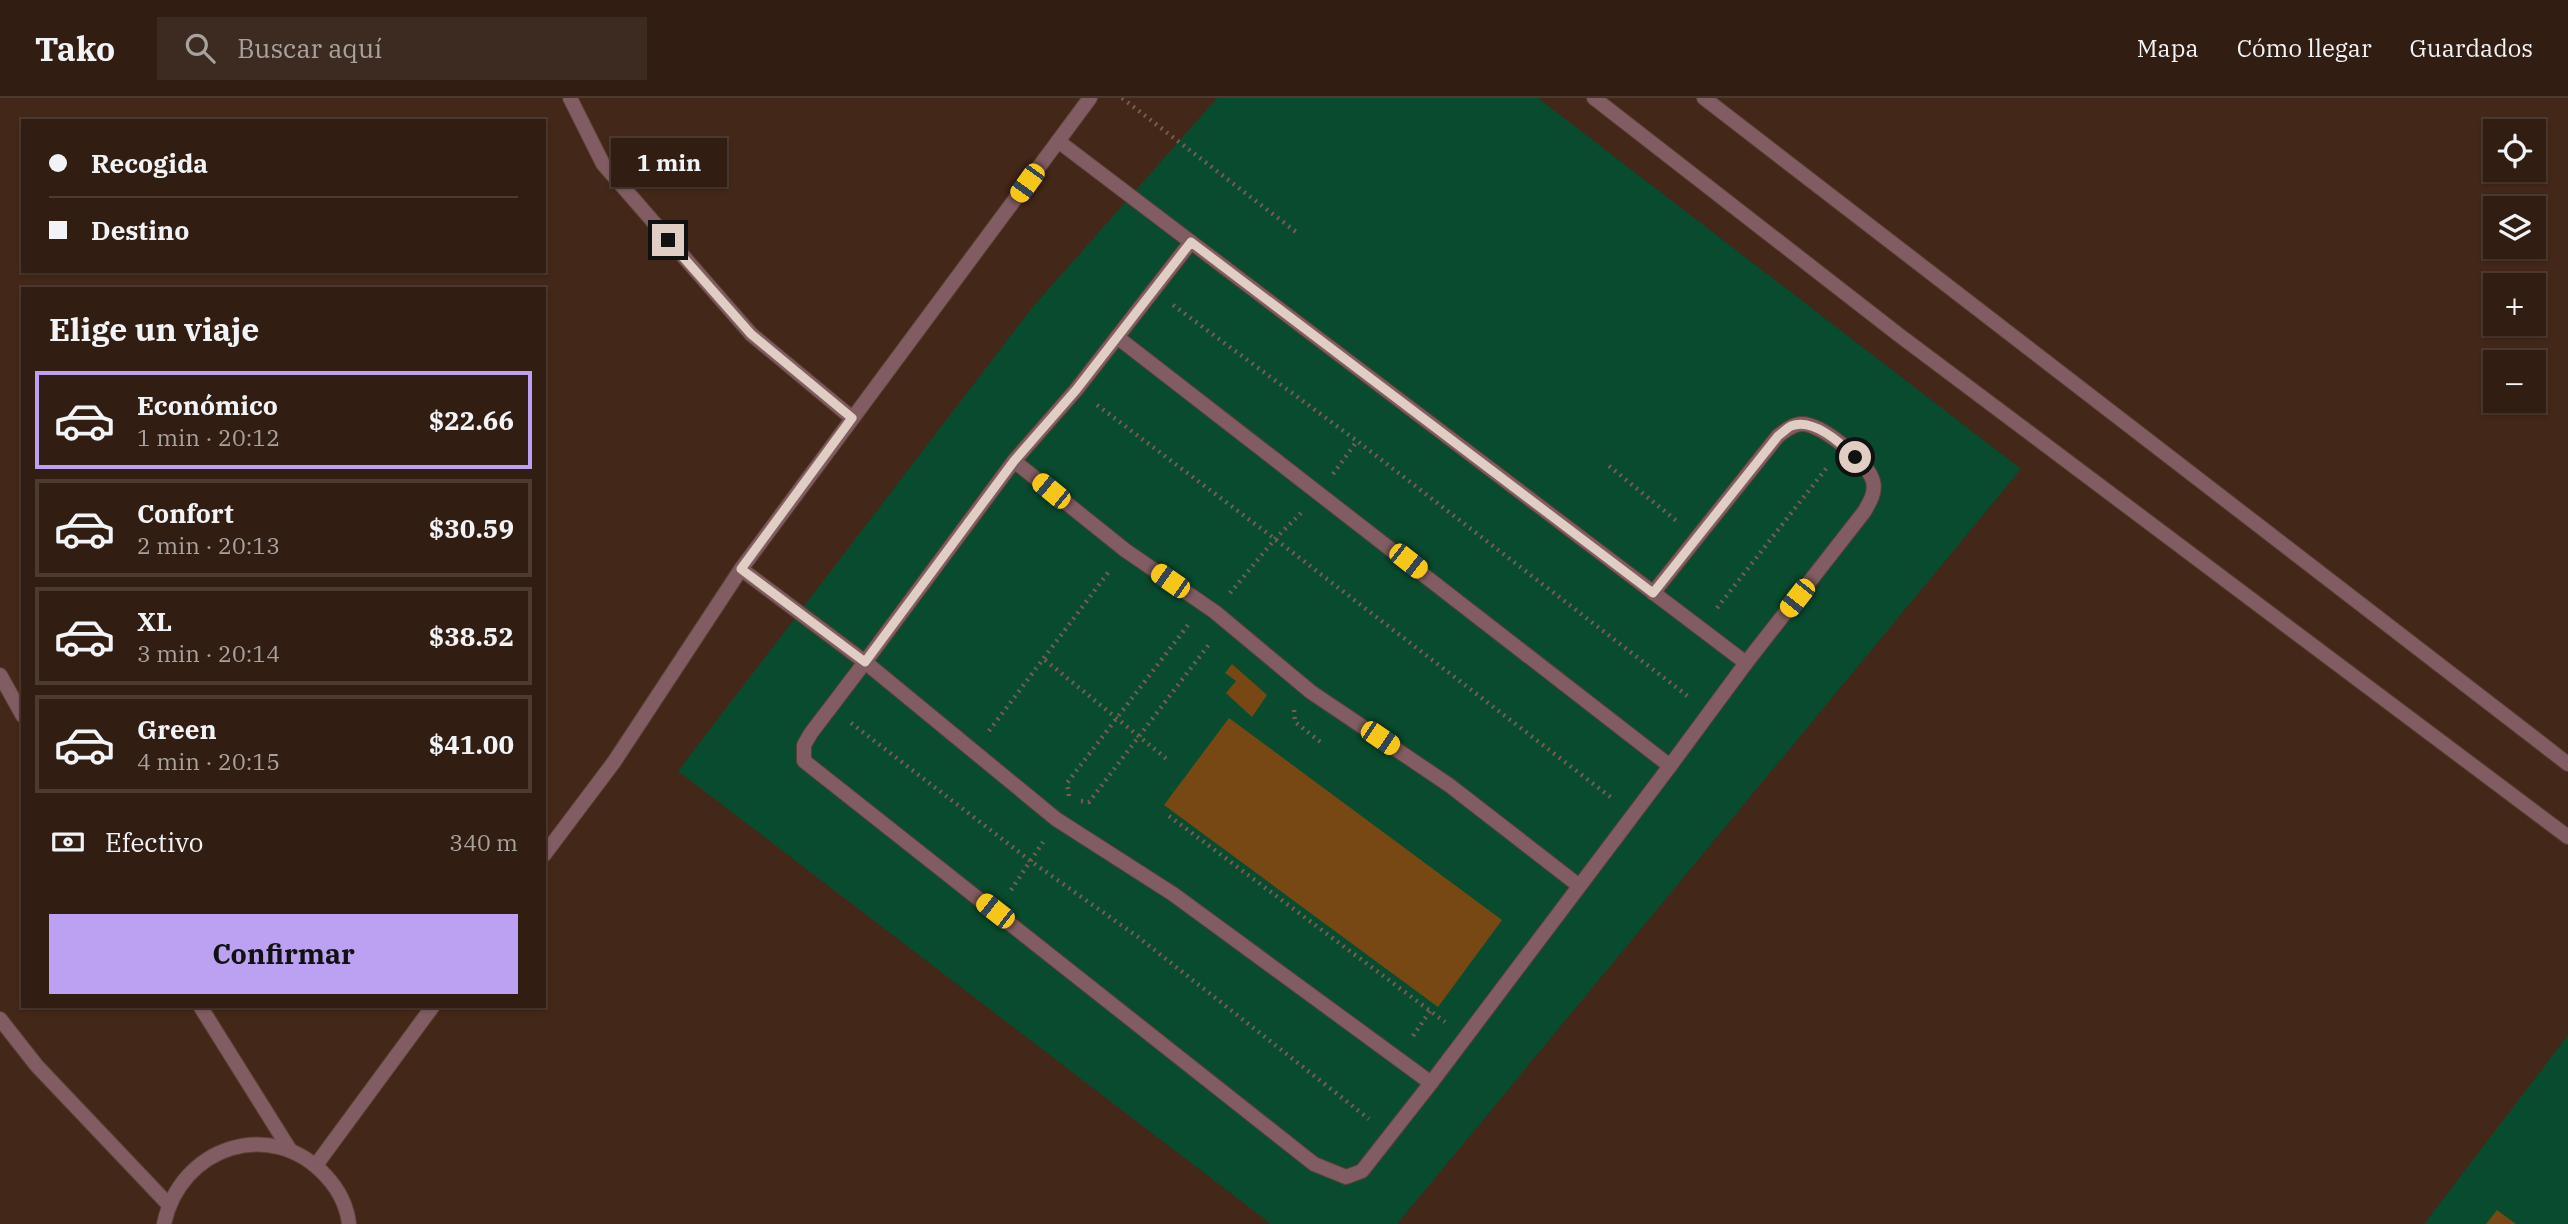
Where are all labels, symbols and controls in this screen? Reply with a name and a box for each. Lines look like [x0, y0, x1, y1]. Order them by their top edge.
search box [157, 17, 647, 80]
text: Tako [35, 27, 115, 70]
icon: search [181, 29, 219, 67]
text: Buscar aquí [237, 31, 382, 65]
text: Mapa [2137, 32, 2199, 64]
text: Cómo llegar [2237, 32, 2372, 64]
text: Guardados [2410, 32, 2533, 64]
map controls [2483, 119, 2546, 413]
button: locate [2483, 119, 2546, 182]
callout: 1 min [610, 138, 726, 188]
text: Recogida [91, 146, 208, 180]
text: 1 min [637, 147, 701, 177]
car [1007, 160, 1048, 206]
button: layers [2483, 196, 2546, 259]
text: Destino [91, 213, 189, 247]
route end [652, 224, 684, 256]
button: + [2483, 273, 2546, 336]
text: Elige un viaje [49, 308, 259, 350]
button: − [2483, 350, 2546, 413]
text: Económico [137, 388, 278, 422]
icon: car [53, 389, 116, 452]
text: $22.66 [429, 403, 514, 437]
text: 1 min · 20:12 [137, 422, 280, 452]
route start [1839, 441, 1871, 473]
car [1029, 470, 1074, 512]
text: Confort [137, 496, 234, 530]
icon: car [53, 497, 116, 560]
text: $30.59 [429, 511, 514, 545]
text: 2 min · 20:13 [137, 530, 280, 560]
car [1385, 540, 1432, 582]
car [1147, 560, 1194, 602]
car [1776, 575, 1819, 621]
text: XL [137, 604, 172, 638]
icon: car [53, 605, 116, 668]
text: $38.52 [429, 619, 514, 653]
text: 3 min · 20:14 [137, 638, 280, 668]
text: Green [137, 712, 217, 746]
icon: car [53, 713, 116, 776]
car [1357, 718, 1404, 758]
text: $41.00 [429, 727, 514, 761]
text: 4 min · 20:15 [137, 746, 280, 776]
icon: cash [49, 823, 87, 861]
text: Efectivo [105, 825, 203, 859]
text: 340 m [449, 827, 518, 857]
car [972, 890, 1019, 932]
button: Confirmar [49, 914, 518, 994]

